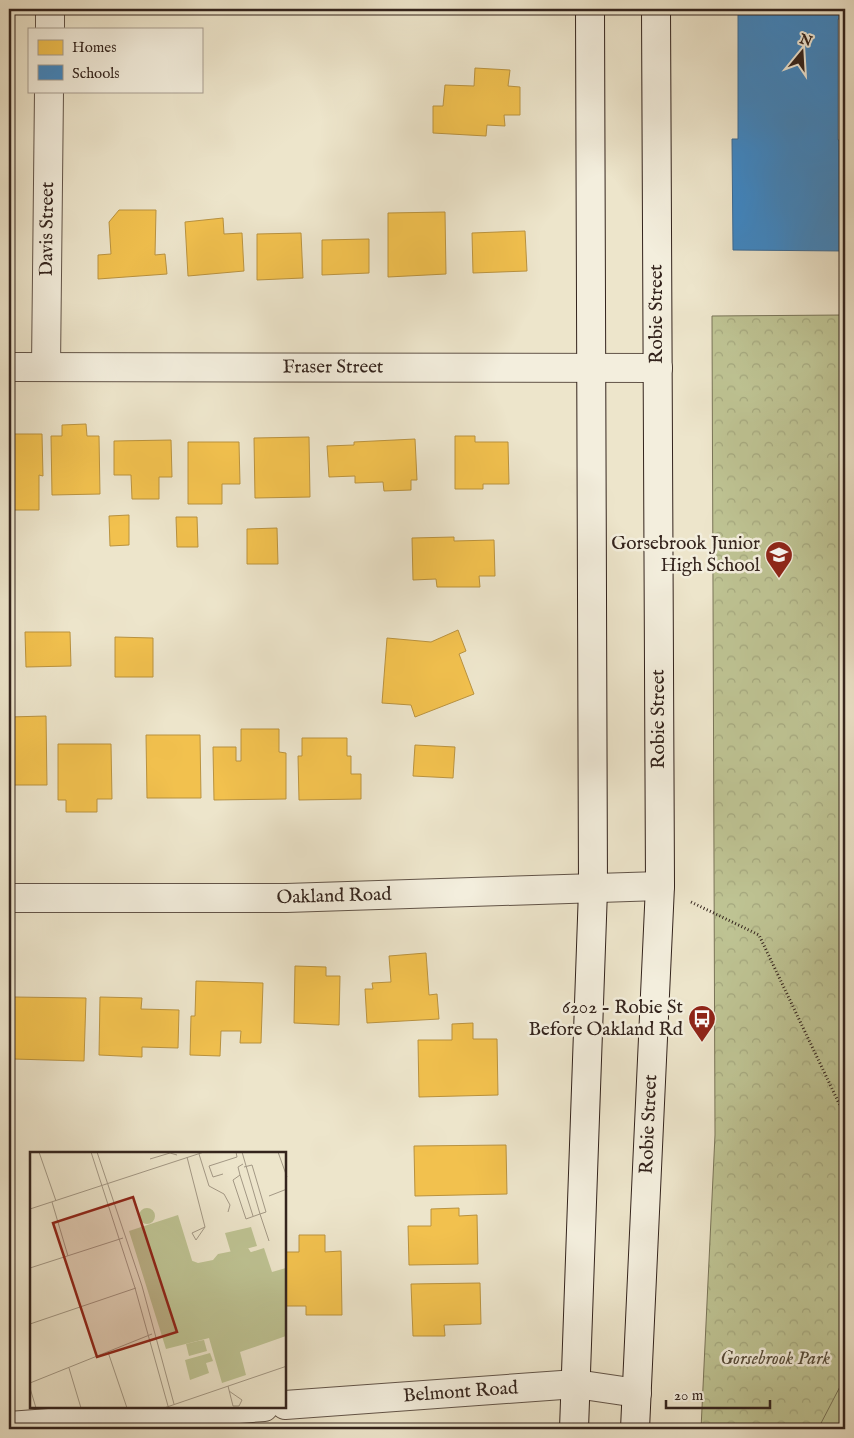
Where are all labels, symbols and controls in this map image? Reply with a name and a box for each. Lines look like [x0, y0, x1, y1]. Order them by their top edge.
legend [28, 28, 202, 92]
north arrow [776, 28, 826, 78]
text: N [796, 30, 814, 51]
text: Homes [72, 38, 116, 57]
text: Schools [72, 64, 120, 83]
street label: Davis Street [35, 181, 60, 277]
street label: Robie Street [645, 264, 669, 364]
street label: Fraser Street [283, 355, 384, 380]
place label: Gorsebrook Junior High School [611, 532, 761, 578]
school or university icon: Gorsebrook Junior High School [764, 540, 794, 579]
street label: Robie Street [647, 669, 671, 769]
street label: Oakland Road [277, 883, 393, 910]
place label: 6202 - Robie St Before Oakland Rd [528, 996, 684, 1042]
bus stop icon: 6202 - Robie St Before Oakland Rd [687, 1004, 717, 1043]
street label: Robie Street [635, 1073, 663, 1175]
inset map [30, 1152, 286, 1408]
park label: Gorsebrook Park [720, 1347, 830, 1371]
street label: Belmont Road [402, 1376, 520, 1408]
scale bar [666, 1378, 770, 1410]
text: 20 m [674, 1386, 704, 1405]

